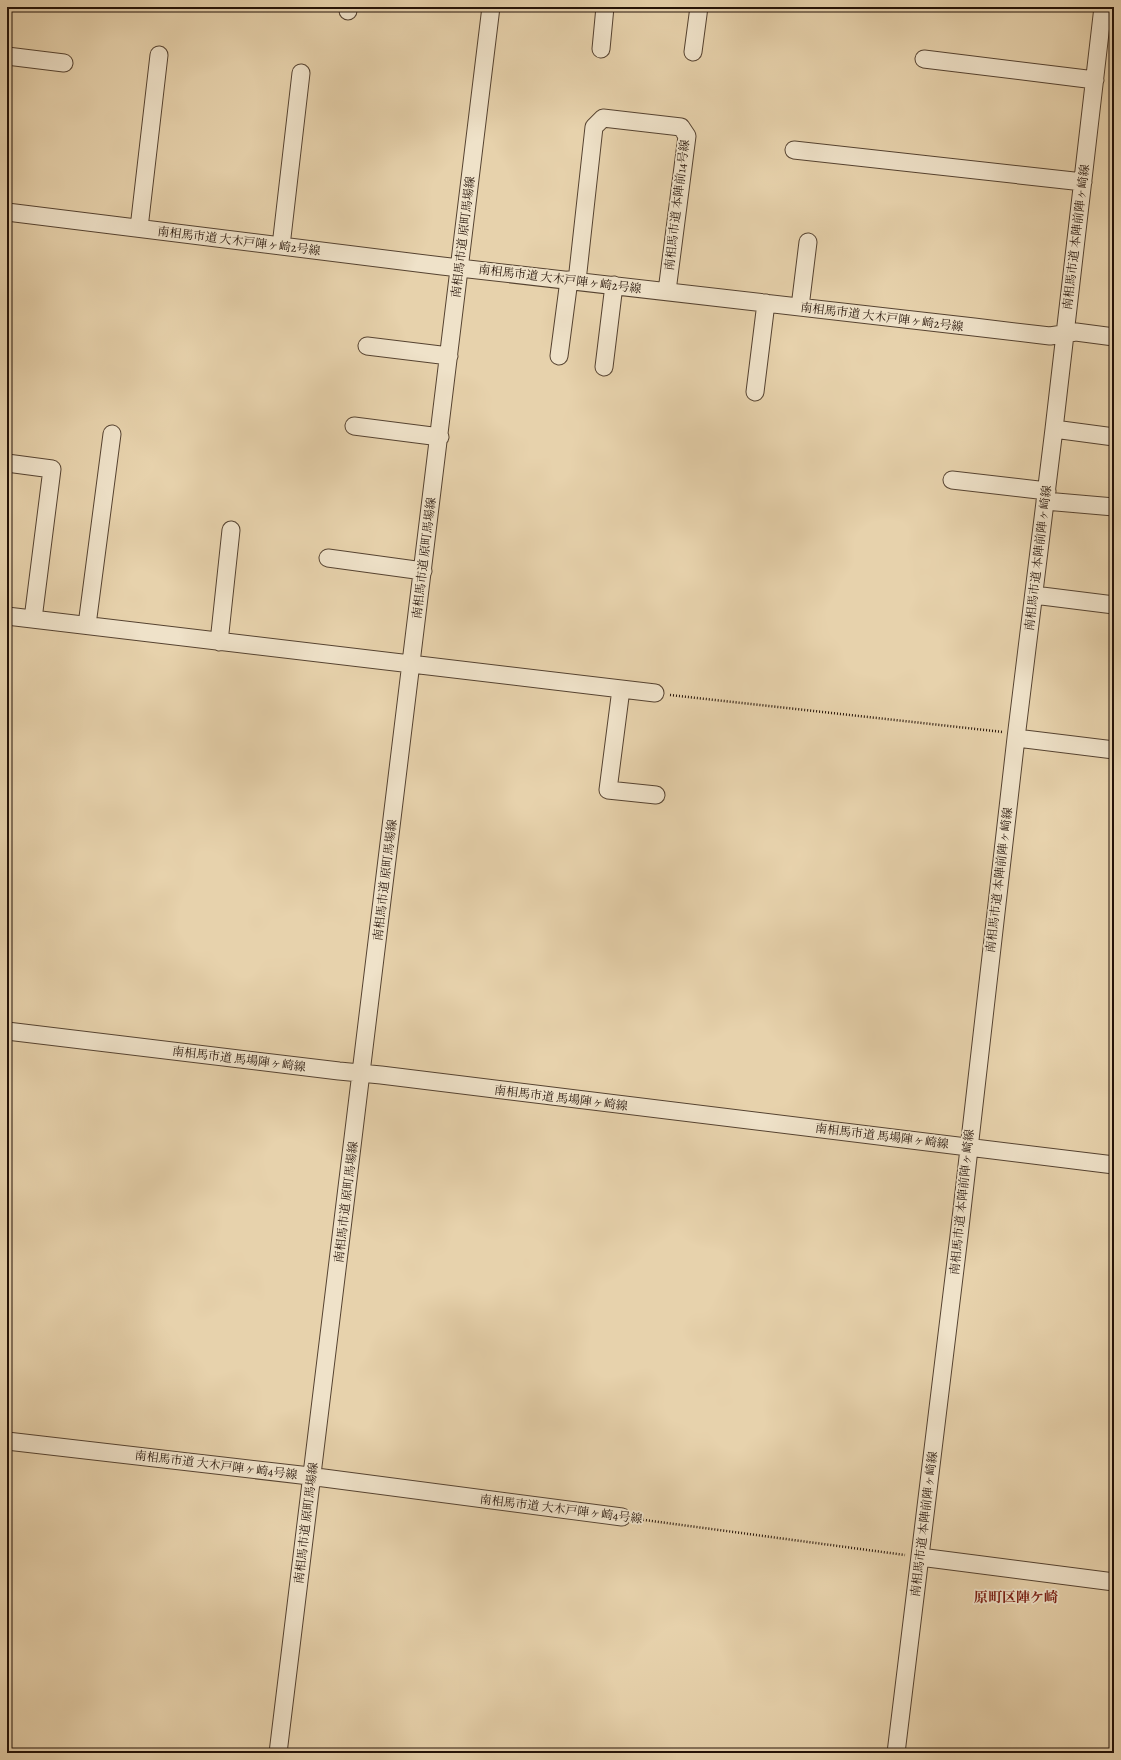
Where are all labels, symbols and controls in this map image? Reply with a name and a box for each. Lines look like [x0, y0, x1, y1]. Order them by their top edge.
street label: 南相馬市道 本陣前14号線 [661, 139, 693, 271]
street label: 南相馬市道 本陣前陣ヶ崎線 [1059, 163, 1093, 311]
street label: 南相馬市道 原町馬場線 [448, 175, 478, 299]
street label: 南相馬市道 大木戸陣ヶ崎2号線 [157, 223, 321, 259]
street label: 南相馬市道 大木戸陣ヶ崎2号線 [478, 261, 642, 297]
street label: 南相馬市道 大木戸陣ヶ崎2号線 [800, 299, 964, 335]
street label: 南相馬市道 本陣前陣ヶ崎線 [1021, 484, 1055, 632]
street label: 南相馬市道 原町馬場線 [409, 496, 439, 620]
street label: 南相馬市道 本陣前陣ヶ崎線 [982, 806, 1016, 954]
street label: 南相馬市道 原町馬場線 [370, 818, 400, 942]
street label: 南相馬市道 馬場陣ヶ崎線 [171, 1043, 307, 1075]
street label: 南相馬市道 馬場陣ヶ崎線 [493, 1082, 629, 1114]
street label: 南相馬市道 馬場陣ヶ崎線 [814, 1120, 950, 1152]
street label: 南相馬市道 本陣前陣ヶ崎線 [946, 1128, 978, 1276]
street label: 南相馬市道 原町馬場線 [331, 1140, 361, 1264]
street label: 南相馬市道 大木戸陣ヶ崎4号線 [134, 1447, 298, 1483]
street label: 南相馬市道 本陣前陣ヶ崎線 [907, 1450, 941, 1598]
street label: 南相馬市道 原町馬場線 [291, 1461, 321, 1585]
street label: 南相馬市道 大木戸陣ヶ崎4号線 [479, 1491, 643, 1527]
district label: 原町区陣ケ崎 [974, 1588, 1058, 1607]

